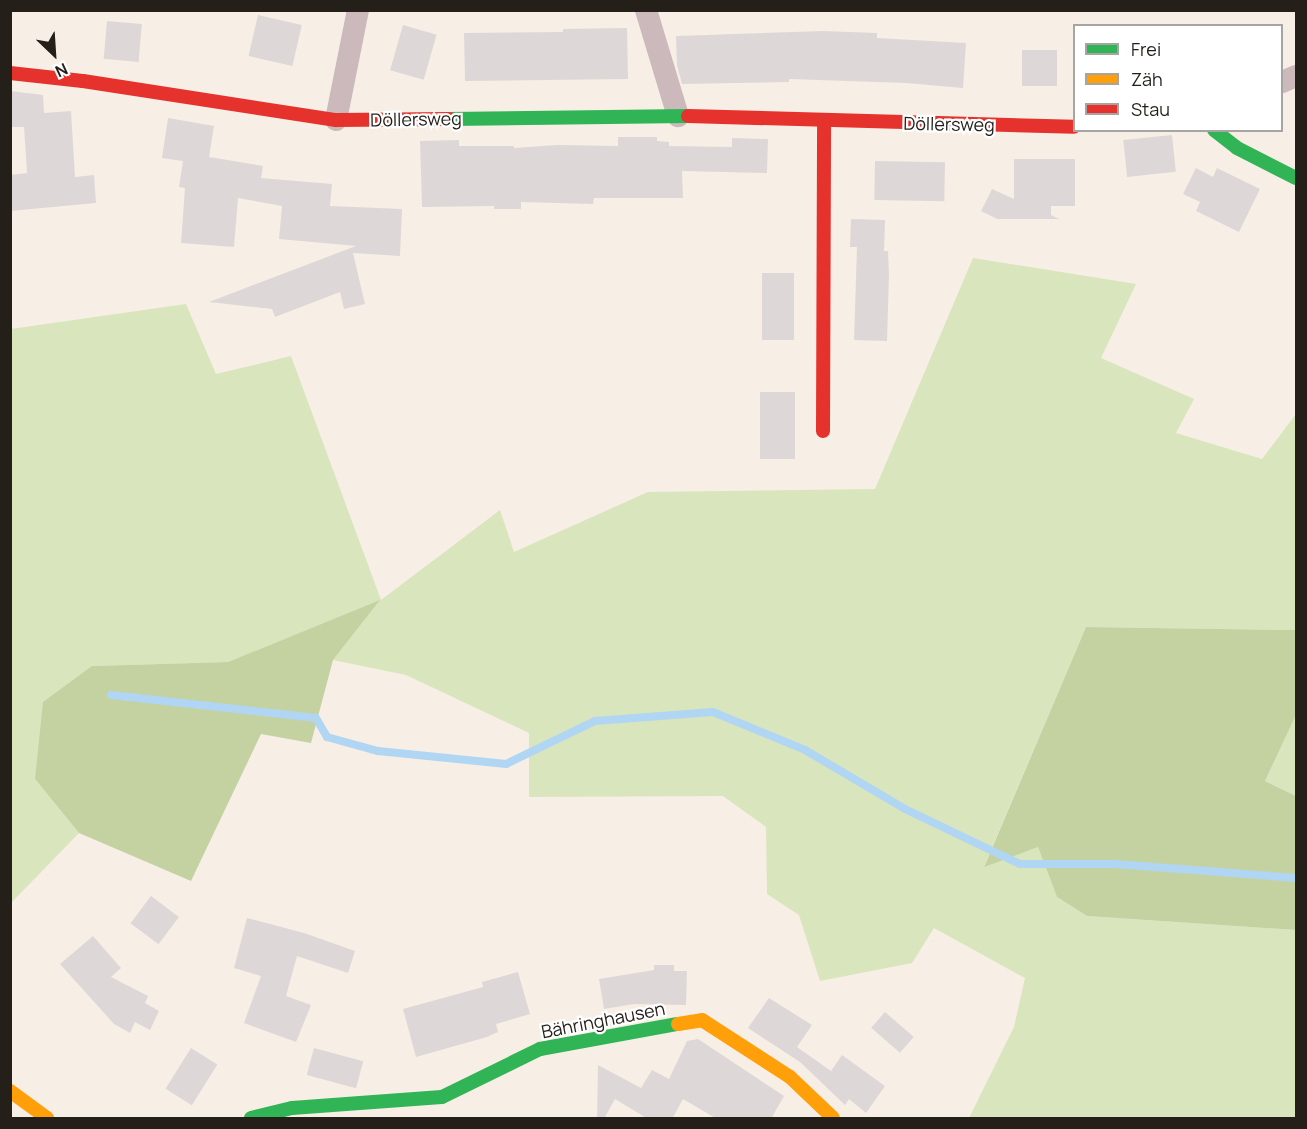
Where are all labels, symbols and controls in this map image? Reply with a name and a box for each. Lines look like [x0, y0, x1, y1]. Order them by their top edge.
north arrow [24, 24, 84, 84]
legend [1073, 24, 1283, 132]
text: Frei [1131, 37, 1161, 61]
text: N [52, 58, 71, 83]
text: Zäh [1131, 67, 1163, 91]
text: Stau [1131, 97, 1170, 121]
street label: Döllersweg [370, 107, 462, 131]
street label: Döllersweg [903, 112, 995, 136]
street label: Bähringhausen [539, 997, 667, 1043]

